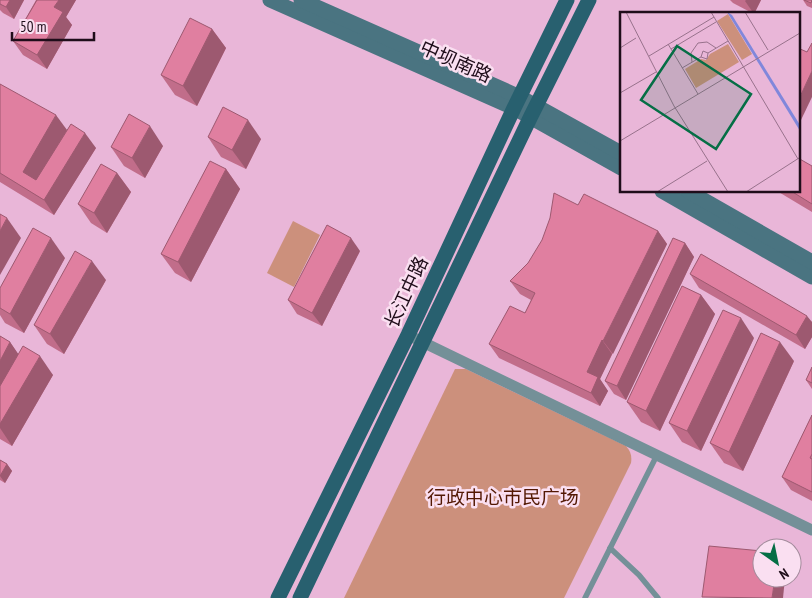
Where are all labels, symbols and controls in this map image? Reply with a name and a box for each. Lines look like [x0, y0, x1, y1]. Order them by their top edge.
scale bar [12, 10, 95, 42]
inset map [620, 12, 800, 192]
text: 50 m [20, 17, 46, 36]
street label: 中坝南路 [416, 35, 496, 87]
street label: 长江中路 [379, 252, 433, 332]
park label: 行政中心市民广场 [427, 485, 579, 509]
north arrow [752, 538, 802, 588]
text: N [776, 564, 792, 584]

